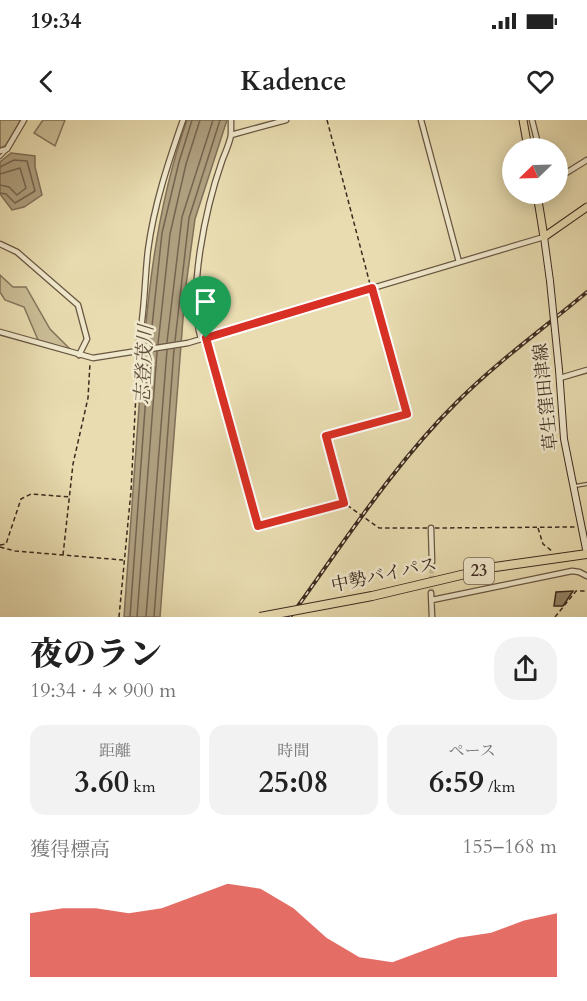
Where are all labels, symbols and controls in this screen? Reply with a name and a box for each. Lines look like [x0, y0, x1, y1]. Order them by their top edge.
text: 19:34 [30, 6, 81, 36]
text: Kadence [240, 63, 347, 100]
icon: back [30, 65, 63, 98]
icon: heart [524, 65, 557, 98]
north arrow [502, 138, 568, 204]
map controls [502, 138, 568, 204]
pin [180, 276, 231, 338]
icon: arrive [189, 285, 222, 318]
water label: 志登茂川 [128, 322, 160, 406]
street label: 草生窪田津線 [528, 342, 564, 452]
street label: 中勢バイパス [329, 552, 439, 598]
road number: 23 [464, 558, 494, 584]
text: 夜のラン [30, 632, 162, 677]
button: share [494, 637, 557, 700]
text: 19:34 · 4 × 900 m [30, 677, 176, 704]
text: 距離 [99, 740, 131, 762]
text: 時間 [277, 740, 310, 762]
text: ペース [449, 740, 496, 762]
text: 3.60 [74, 762, 129, 803]
text: 25:08 [258, 762, 329, 803]
text: 6:59 [429, 762, 484, 803]
text: km [129, 776, 155, 798]
text: /km [484, 776, 515, 798]
text: 155–168 m [462, 833, 557, 860]
text: 獲得標高 [30, 836, 110, 863]

